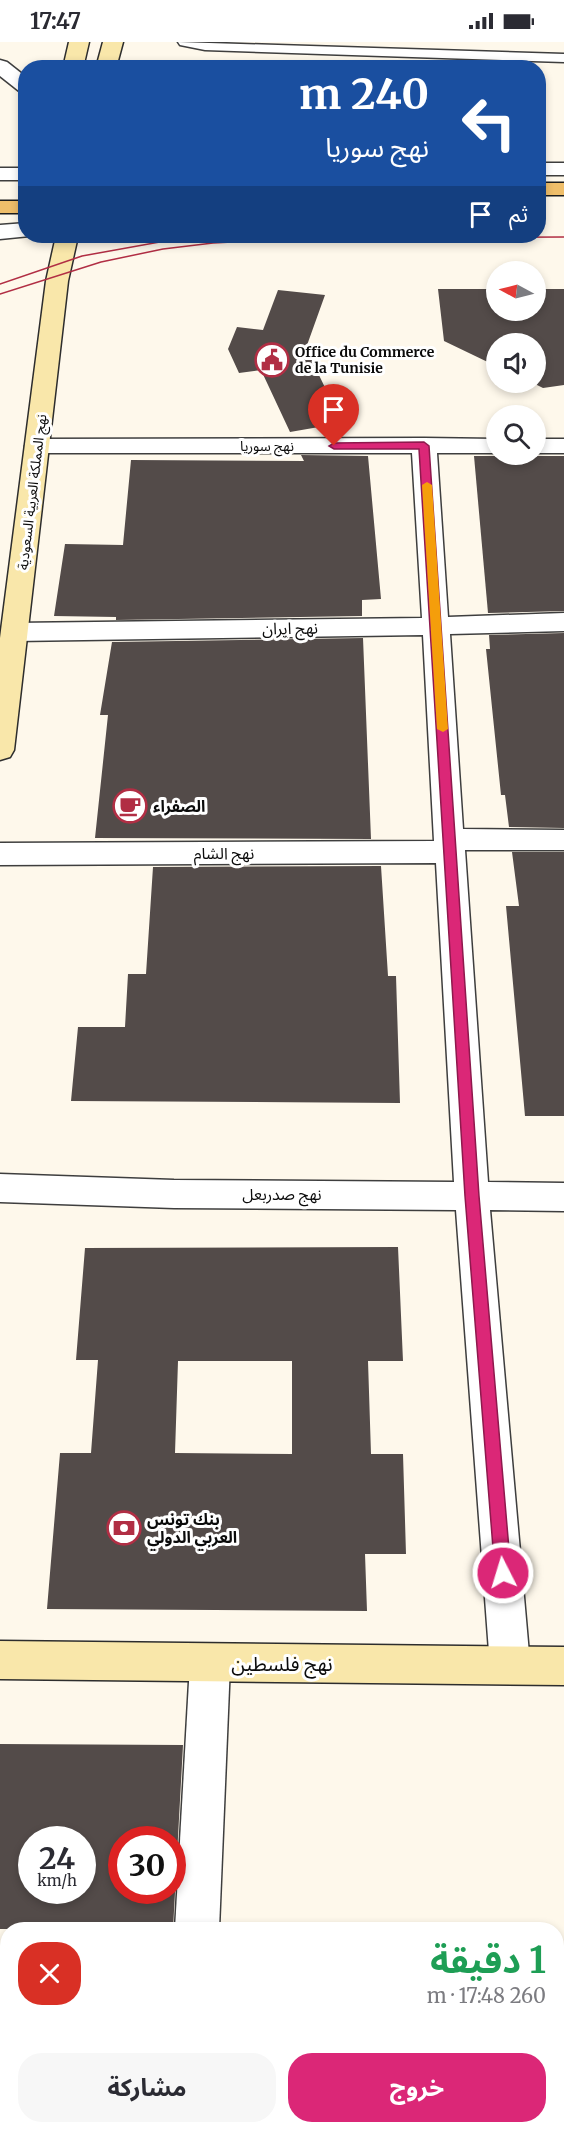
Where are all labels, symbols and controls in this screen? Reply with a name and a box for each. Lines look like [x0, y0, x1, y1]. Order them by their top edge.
text: 17:47 [30, 7, 81, 35]
text: 240 m [299, 68, 429, 120]
icon: left [450, 84, 528, 162]
text: نهج سوريا [325, 130, 429, 164]
icon: arrive [464, 198, 497, 231]
text: ثم [509, 200, 528, 228]
north arrow [486, 261, 546, 321]
map controls [486, 261, 546, 465]
button: sound [486, 333, 546, 393]
public building icon: Office du Commerce de la Tunisie [254, 342, 290, 378]
place label: Office du Commerce de la Tunisie [295, 343, 435, 377]
pin [308, 384, 359, 446]
icon: arrive [317, 393, 350, 426]
button: search [486, 405, 546, 465]
street label: نهج المملكة العربية السعودية [14, 413, 53, 571]
street label: نهج سوريا [240, 437, 294, 457]
street label: نهج ايران [262, 618, 318, 641]
cafe icon: الصفراء [112, 788, 148, 824]
place label: الصفراء [153, 796, 205, 816]
street label: نهج الشام [194, 843, 254, 866]
street label: نهج صدربعل [242, 1184, 322, 1207]
place label: بنك تونس العربي الدولي [147, 1509, 237, 1551]
bank icon: بنك تونس العربي الدولي [106, 1510, 142, 1546]
position arrow [471, 1541, 535, 1605]
street label: نهج فلسطين [231, 1651, 333, 1679]
speed limit sign: 30 [108, 1826, 186, 1904]
text: 24 [39, 1839, 75, 1877]
text: km/h [37, 1871, 77, 1890]
text: 1 دقيقة [430, 1938, 546, 1983]
button: close [18, 1942, 81, 2005]
text: 260 m · 17:48 [427, 1983, 546, 2008]
button: مشاركة [18, 2053, 276, 2122]
button: خروج [288, 2053, 546, 2122]

